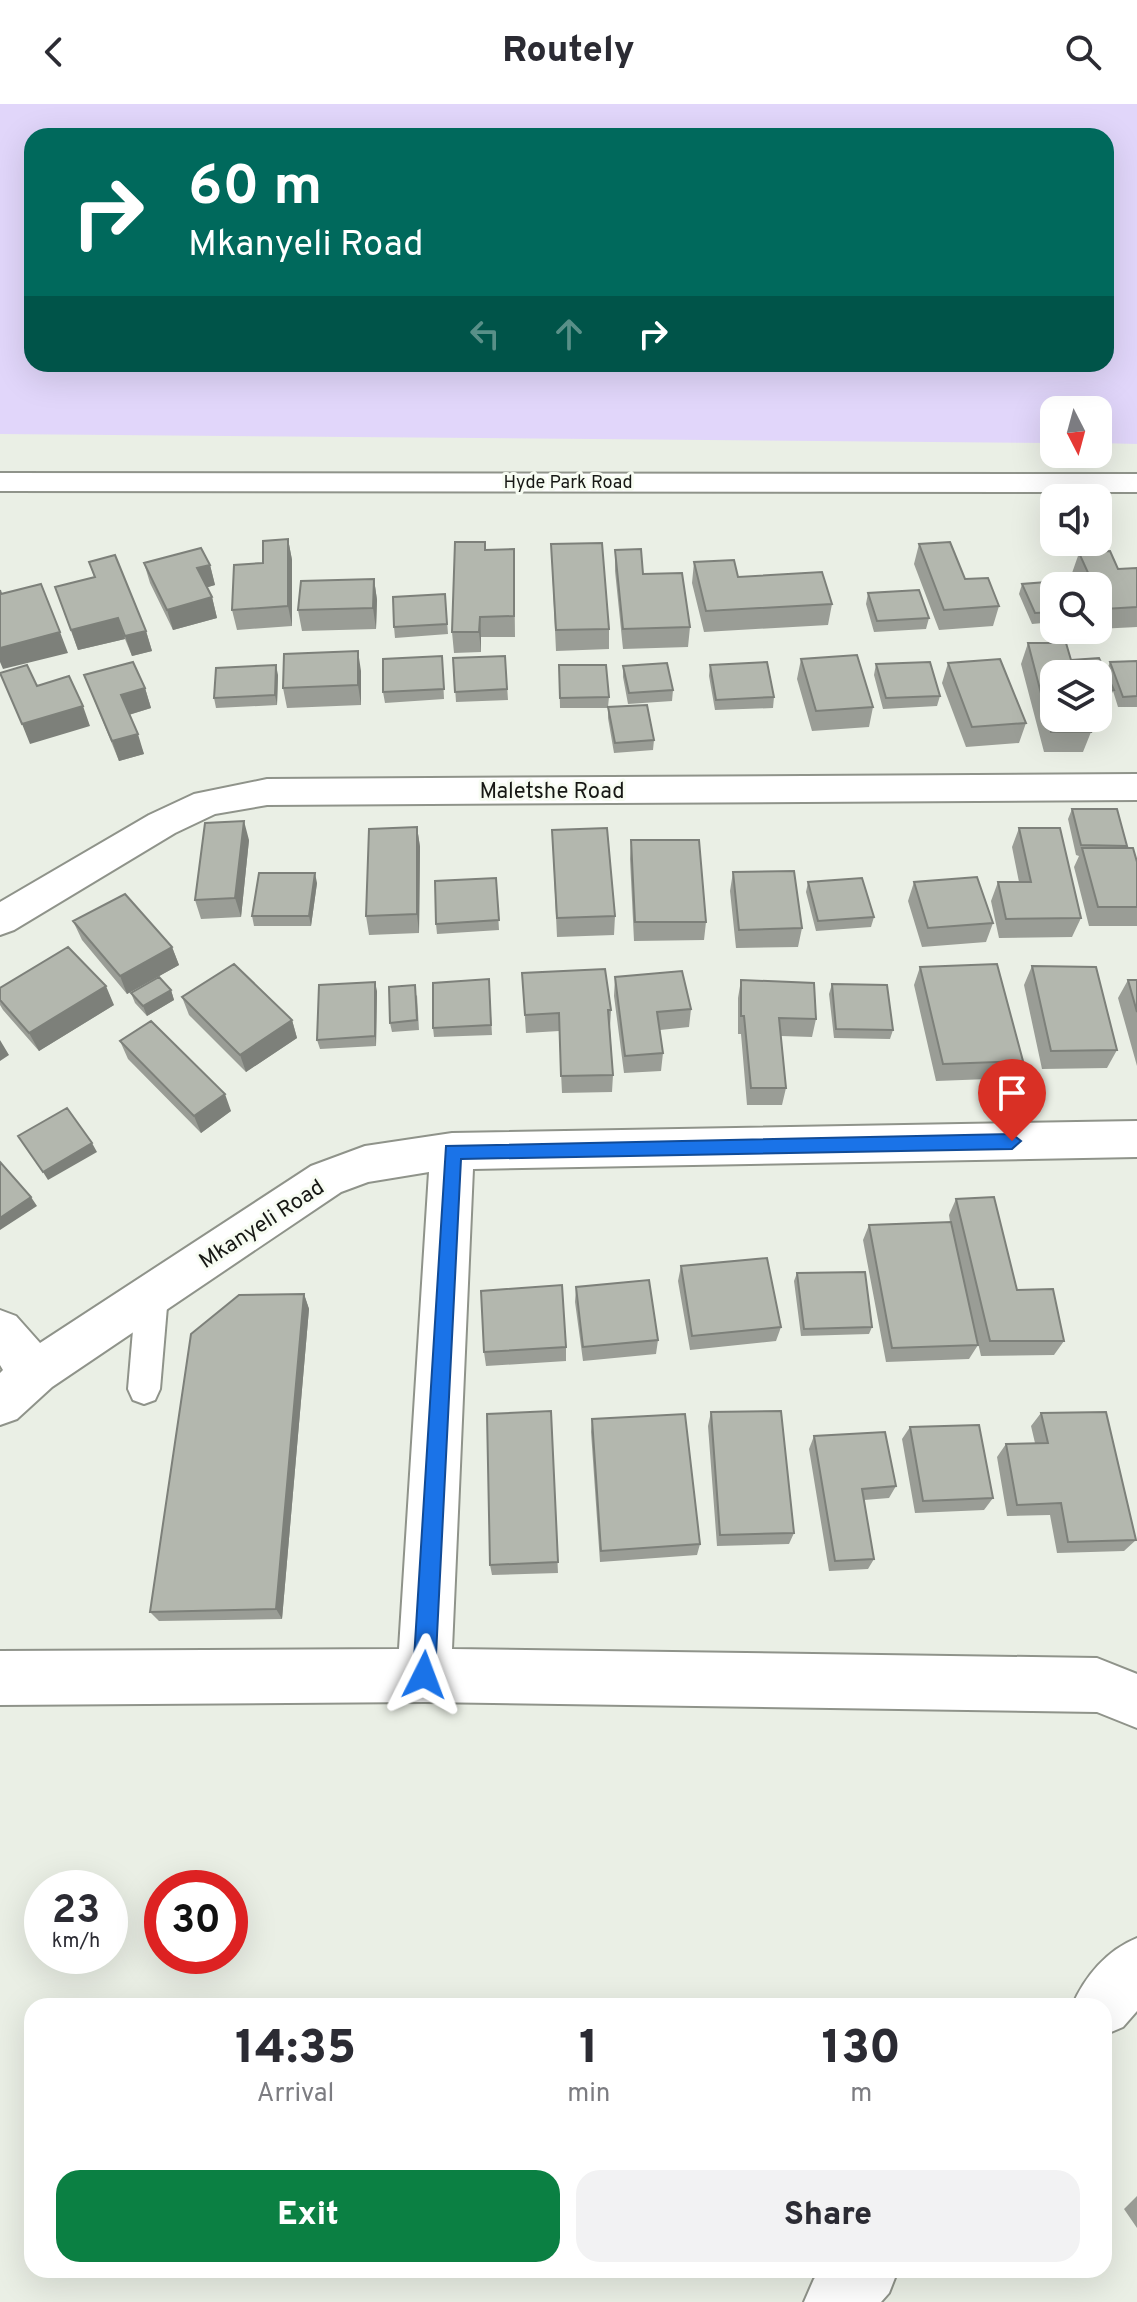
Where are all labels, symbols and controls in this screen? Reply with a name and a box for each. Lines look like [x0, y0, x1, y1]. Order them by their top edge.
text: Routely [502, 29, 635, 75]
icon: back [32, 30, 76, 74]
icon: search [1061, 30, 1105, 74]
text: 60 m [188, 154, 322, 224]
icon: right [56, 160, 160, 264]
text: Mkanyeli Road [188, 223, 423, 269]
icon: left [463, 312, 507, 356]
icon: ahead [547, 312, 591, 356]
icon: right [631, 312, 675, 356]
north arrow [1040, 396, 1112, 468]
map controls [1040, 396, 1112, 732]
street label: Hyde Park Road [503, 472, 633, 495]
button: sound [1040, 484, 1112, 556]
button: search [1040, 572, 1112, 644]
button: layers [1040, 660, 1112, 732]
street label: Maletshe Road [479, 779, 625, 806]
pin [978, 1059, 1046, 1141]
icon: arrive [990, 1071, 1034, 1115]
street label: Mkanyeli Road [195, 1175, 330, 1276]
position arrow [382, 1633, 466, 1717]
speed limit sign: 30 [144, 1870, 248, 1974]
text: 23 [52, 1887, 100, 1937]
text: km/h [52, 1929, 100, 1955]
text: 14:35 [235, 2020, 356, 2080]
text: 1 [579, 2020, 599, 2080]
text: 130 [822, 2020, 901, 2080]
text: Arrival [257, 2078, 334, 2111]
text: min [567, 2078, 610, 2111]
text: m [850, 2078, 872, 2111]
button: Exit [56, 2170, 560, 2262]
button: Share [576, 2170, 1080, 2262]

